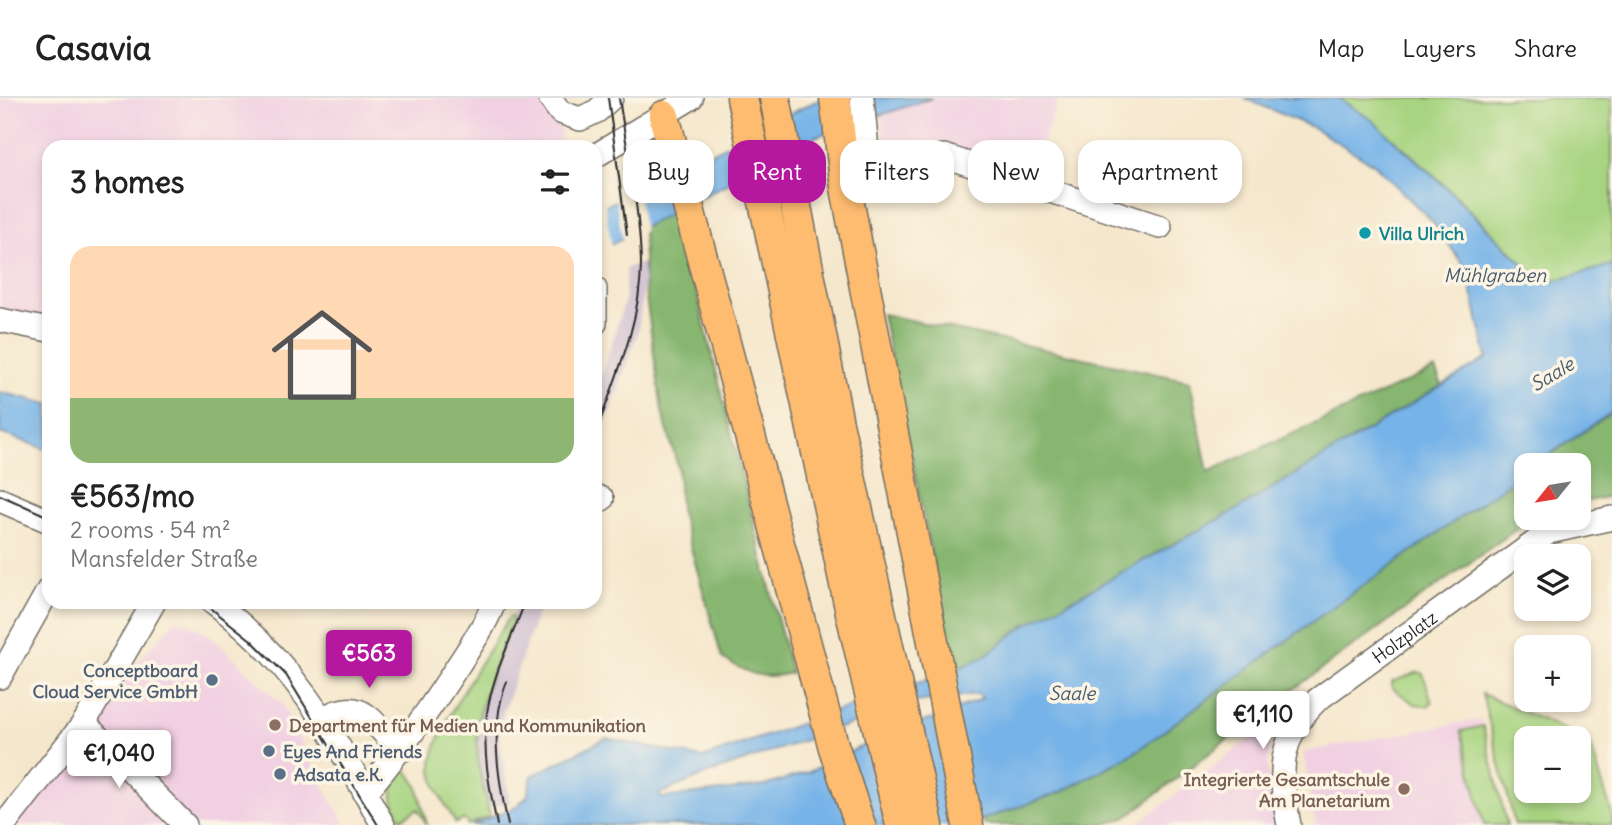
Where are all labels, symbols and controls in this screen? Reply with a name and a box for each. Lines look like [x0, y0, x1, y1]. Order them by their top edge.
text: Casavia [35, 27, 151, 69]
text: Map [1318, 33, 1364, 63]
text: Layers [1402, 33, 1476, 63]
text: Share [1514, 33, 1577, 63]
chip: Buy [623, 140, 714, 203]
chip: Rent [728, 140, 826, 203]
chip: Filters [840, 140, 954, 203]
chip: New [968, 140, 1064, 203]
chip: Apartment [1078, 140, 1242, 203]
text: 3 homes [70, 163, 184, 201]
icon: filters [536, 163, 574, 201]
place label: Villa Ulrich [1379, 222, 1465, 245]
marker: Villa Ulrich [1357, 225, 1373, 241]
water label: Mühlgraben [1444, 263, 1547, 287]
icon: home [259, 292, 385, 418]
water label: Saale [1526, 351, 1580, 396]
north arrow [1514, 453, 1591, 530]
map controls [1514, 453, 1591, 803]
text: €563/mo [70, 477, 195, 515]
text: 2 rooms · 54 m² [70, 515, 231, 544]
text: Mansfelder Straße [70, 544, 258, 573]
button: layers [1514, 544, 1591, 621]
street label: Holzplatz [1367, 605, 1442, 668]
pin: €563 [328, 630, 410, 690]
button: + [1514, 635, 1591, 712]
text: €563 [342, 638, 396, 667]
place label: Conceptboard Cloud Service GmbH [32, 659, 198, 703]
marker: Conceptboard Cloud Service GmbH [204, 672, 220, 688]
water label: Saale [1049, 681, 1097, 705]
pin: €1,110 [1206, 692, 1320, 751]
text: €1,110 [1233, 699, 1293, 728]
place label: Department für Medien und Kommunikation [289, 714, 647, 737]
marker: Department für Medien und Kommunikation [267, 717, 283, 733]
button: − [1514, 726, 1591, 803]
pin: €1,040 [62, 730, 176, 790]
text: €1,040 [83, 738, 155, 767]
place label: Eyes And Friends [283, 740, 422, 763]
marker: Eyes And Friends [261, 743, 277, 759]
place label: Adsata e.K. [294, 763, 384, 786]
marker: Adsata e.K. [272, 766, 288, 782]
place label: Integrierte Gesamtschule Am Planetarium [1183, 768, 1390, 812]
marker: Integrierte Gesamtschule Am Planetarium [1396, 781, 1412, 797]

